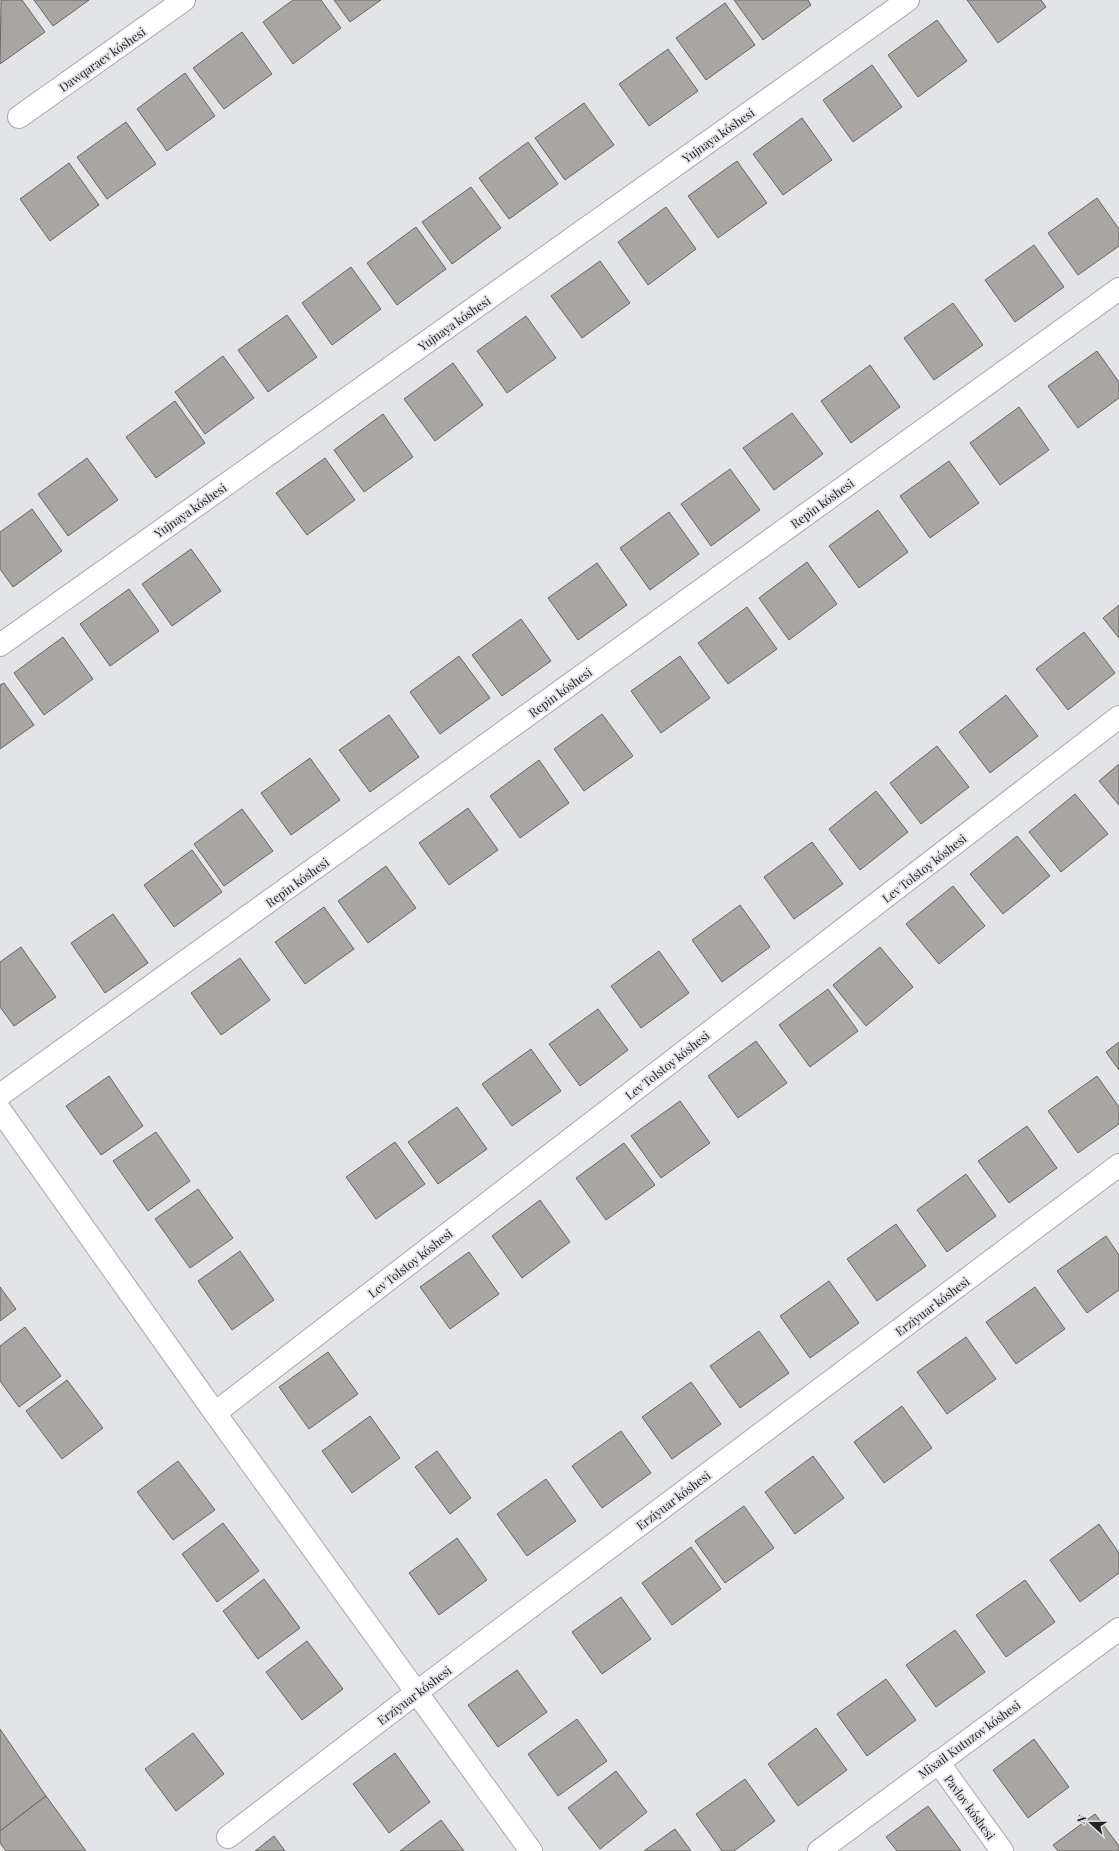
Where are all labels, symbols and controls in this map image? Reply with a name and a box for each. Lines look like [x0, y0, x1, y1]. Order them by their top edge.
street label: Dawqaraev kóshesi [56, 23, 149, 95]
street label: Yujnaya kóshesi [678, 104, 758, 166]
street label: Yujnaya kóshesi [414, 292, 494, 354]
street label: Repin kóshesi [787, 474, 857, 531]
street label: Yujnaya kóshesi [150, 479, 230, 541]
street label: Repin kóshesi [525, 663, 595, 720]
street label: Lev Tolstoy kóshesi [879, 830, 970, 906]
street label: Repin kóshesi [262, 853, 332, 910]
street label: Lev Tolstoy kóshesi [622, 1027, 713, 1103]
street label: Lev Tolstoy kóshesi [365, 1225, 456, 1301]
street label: Erziyuar kóshesi [892, 1273, 973, 1339]
street label: Erziyuar kóshesi [633, 1467, 714, 1533]
street label: Erziyuar kóshesi [374, 1662, 455, 1728]
street label: Mixail Kutuzov kóshesi [915, 1696, 1024, 1782]
street label: Pavlov kóshesi [941, 1771, 999, 1843]
north arrow [1071, 1803, 1111, 1843]
text: N [1073, 1813, 1090, 1826]

